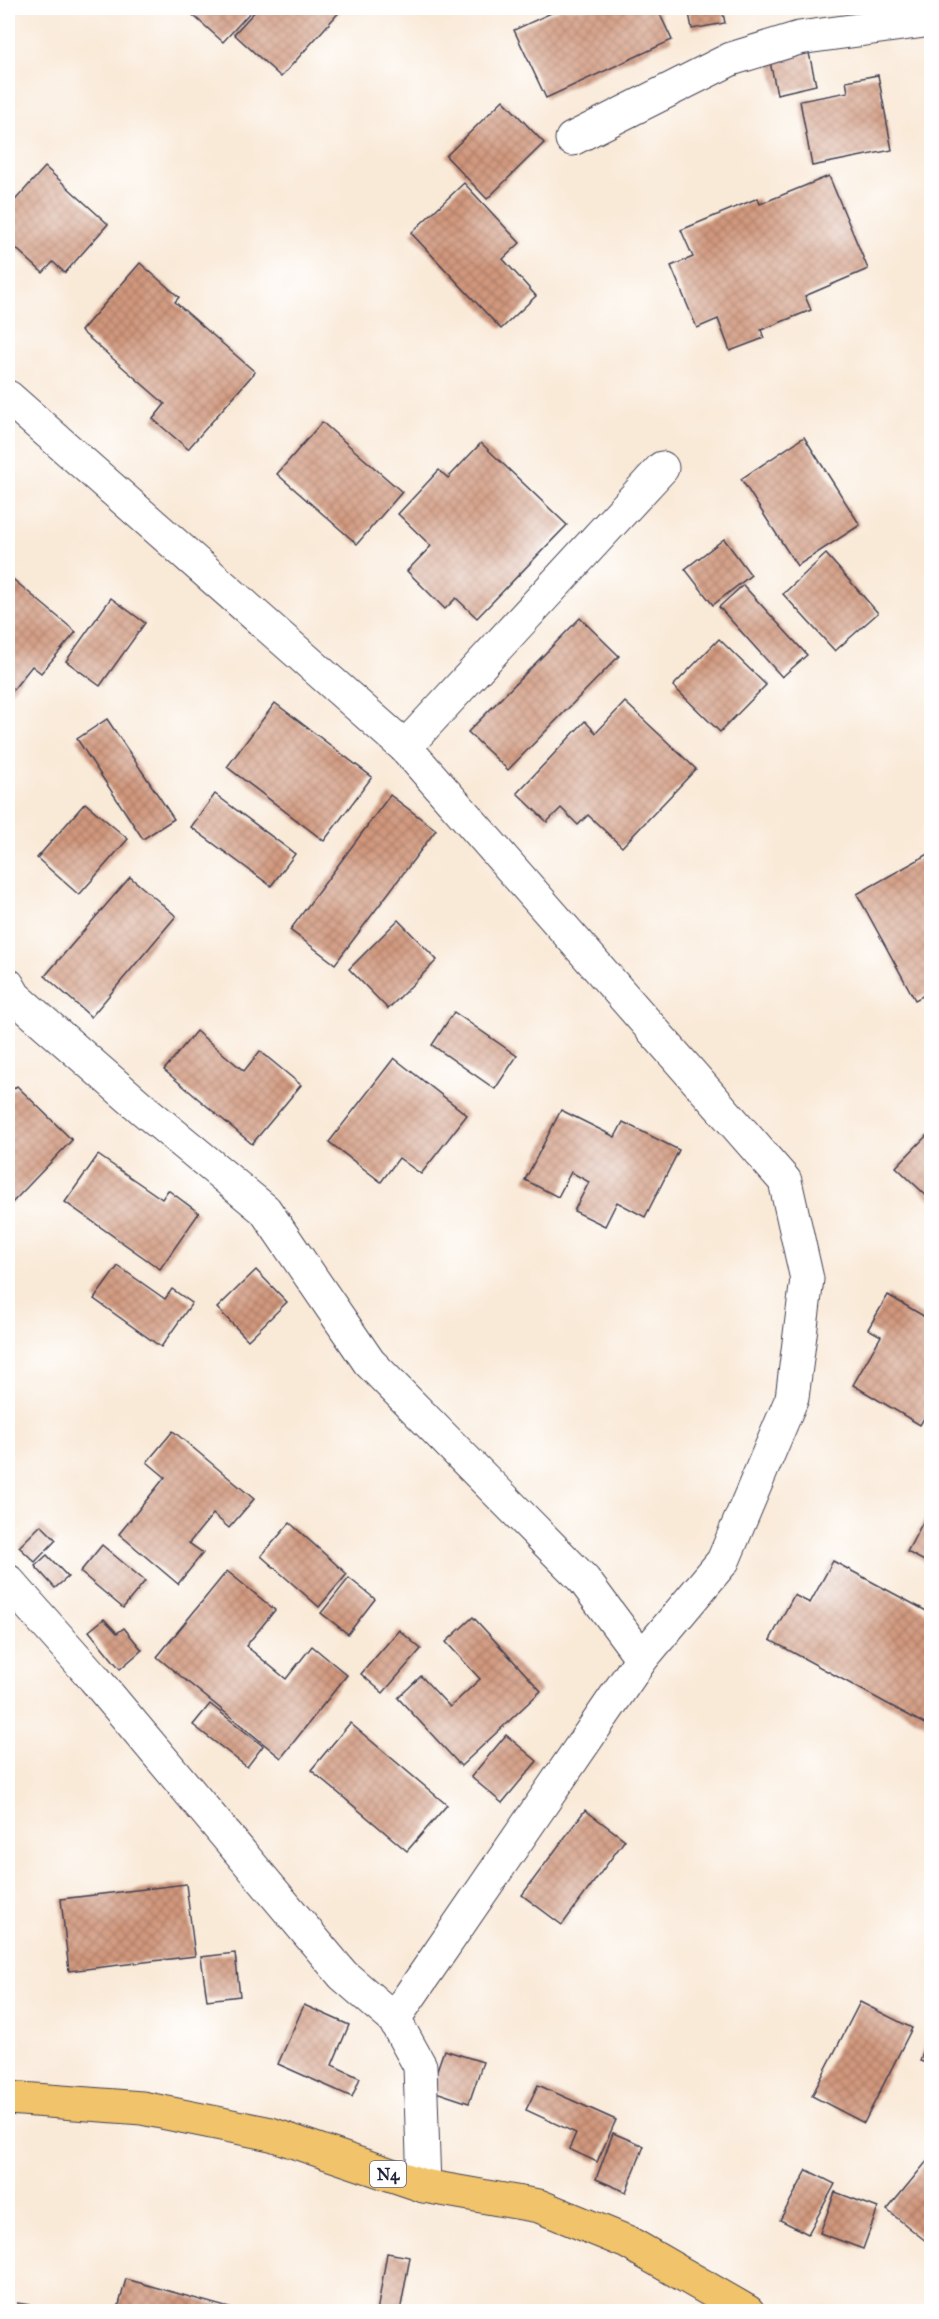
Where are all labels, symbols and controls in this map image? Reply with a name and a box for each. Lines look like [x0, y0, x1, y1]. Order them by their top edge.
road number: N4 [370, 2161, 406, 2187]

